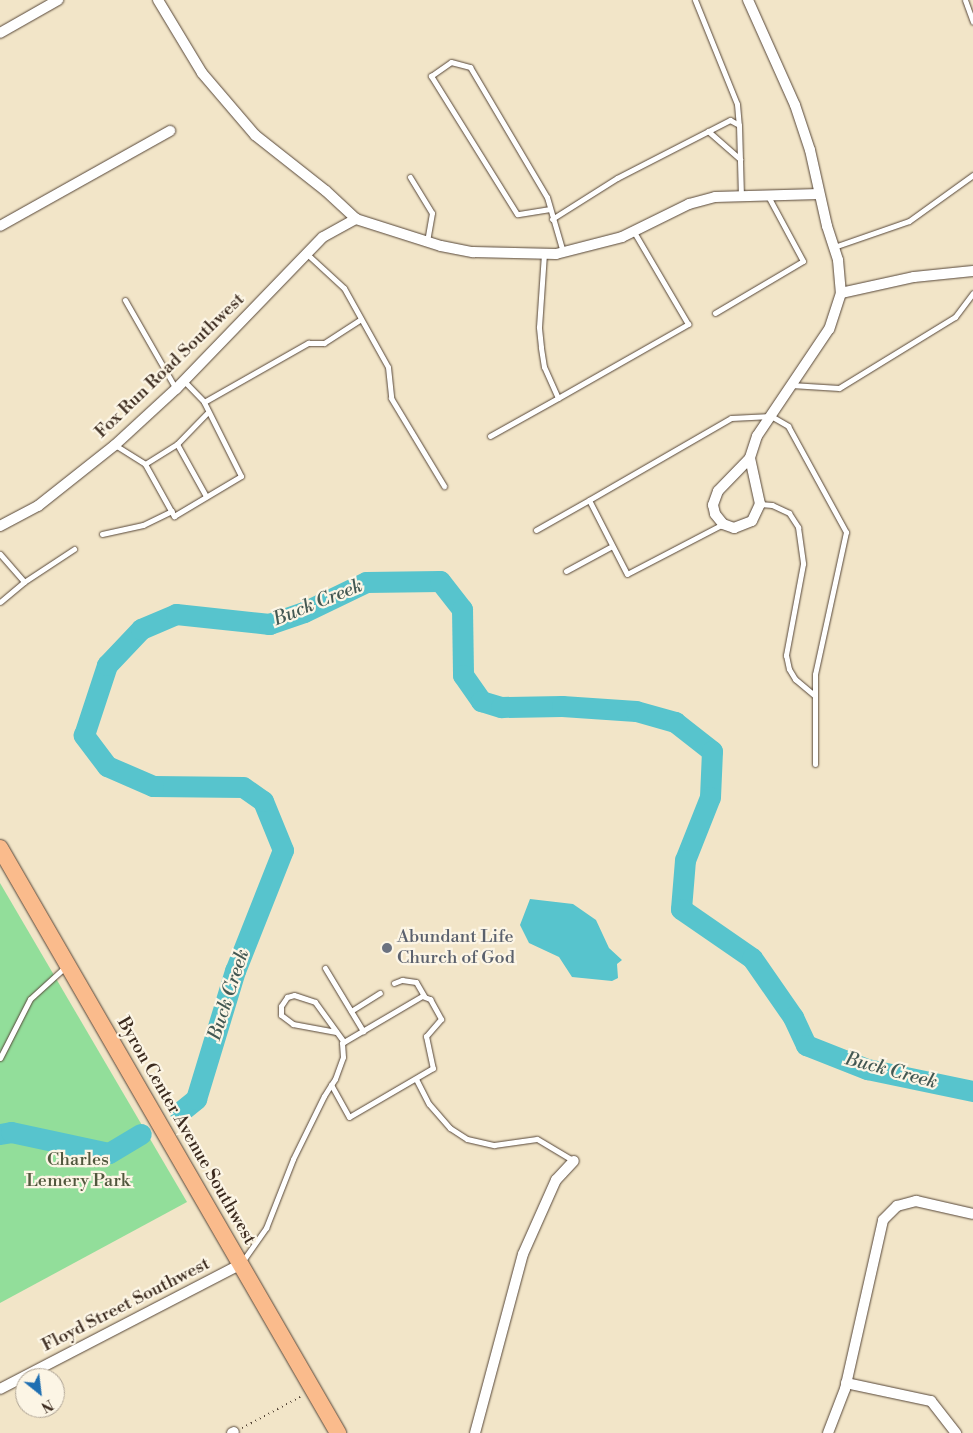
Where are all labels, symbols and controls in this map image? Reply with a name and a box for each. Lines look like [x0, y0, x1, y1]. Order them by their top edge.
street label: Fox Run Road Southwest [91, 289, 249, 443]
water label: Buck Creek [270, 575, 366, 631]
place label: Abundant Life Church of God [397, 927, 515, 970]
marker: Abundant Life Church of God [381, 942, 393, 954]
water label: Buck Creek [204, 946, 254, 1044]
street label: Byron Center Avenue Southwest [112, 1014, 260, 1248]
water label: Buck Creek [842, 1048, 940, 1094]
park label: Charles Lemery Park [26, 1150, 130, 1192]
street label: Floyd Street Southwest [38, 1253, 214, 1357]
north arrow [15, 1368, 65, 1418]
text: N [38, 1395, 56, 1416]

